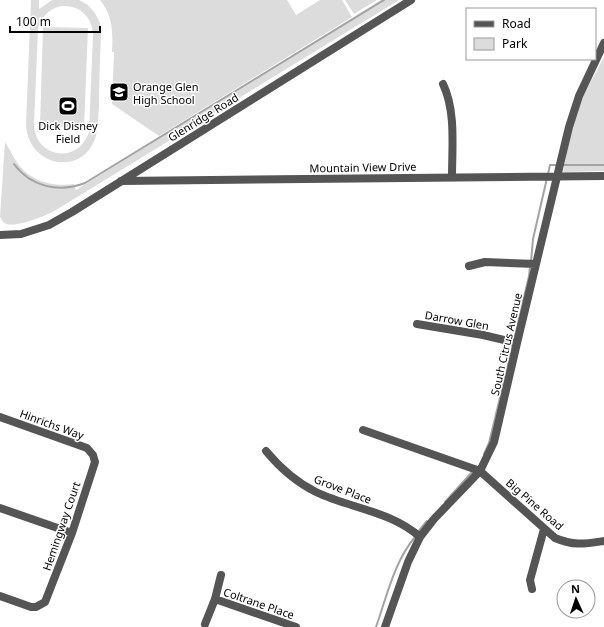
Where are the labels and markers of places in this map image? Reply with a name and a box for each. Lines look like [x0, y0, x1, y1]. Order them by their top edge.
place label: Orange Glen High School [133, 79, 199, 107]
school or university icon: Orange Glen High School [108, 81, 130, 103]
sports icon: Dick Disney Field [57, 95, 79, 117]
place label: Dick Disney Field [38, 118, 98, 146]

